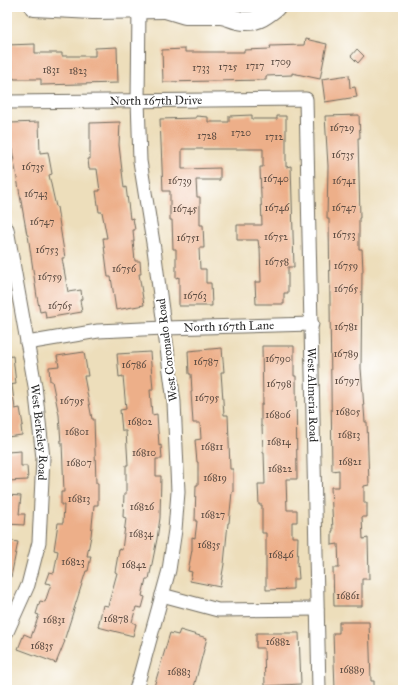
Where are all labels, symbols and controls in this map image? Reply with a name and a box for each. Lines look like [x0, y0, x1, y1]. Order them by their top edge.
house number: 1709 [271, 56, 291, 68]
house number: 1717 [246, 60, 264, 72]
house number: 1725 [219, 61, 238, 73]
house number: 1733 [192, 62, 210, 74]
house number: 1831 [42, 64, 60, 76]
house number: 1823 [69, 65, 87, 77]
street label: North 167th Drive [110, 93, 202, 108]
house number: 16729 [330, 122, 354, 134]
house number: 1720 [231, 127, 251, 139]
house number: 1728 [197, 130, 217, 142]
house number: 1712 [265, 131, 283, 143]
house number: 16735 [331, 149, 355, 161]
house number: 16735 [21, 161, 45, 173]
house number: 16740 [263, 173, 289, 185]
house number: 16739 [168, 175, 192, 187]
house number: 16741 [332, 175, 356, 187]
house number: 16743 [24, 188, 48, 200]
house number: 16746 [265, 202, 290, 214]
house number: 16747 [332, 202, 356, 214]
house number: 16745 [173, 203, 198, 215]
house number: 16747 [30, 216, 54, 228]
house number: 16753 [332, 229, 356, 241]
house number: 16752 [264, 231, 288, 243]
house number: 16751 [177, 232, 200, 244]
house number: 16753 [35, 244, 59, 256]
house number: 16758 [265, 256, 289, 268]
house number: 16759 [334, 260, 358, 272]
house number: 16756 [112, 263, 137, 275]
house number: 16759 [38, 271, 62, 283]
house number: 16765 [334, 283, 358, 295]
house number: 16763 [183, 290, 207, 302]
street label: West Coronado Road [154, 298, 180, 402]
house number: 16765 [48, 300, 72, 312]
street label: North 167th Lane [184, 318, 274, 334]
house number: 16781 [334, 321, 358, 333]
street label: West Almeria Road [304, 347, 321, 442]
house number: 16789 [333, 348, 359, 360]
house number: 16790 [265, 353, 291, 365]
house number: 16787 [193, 356, 219, 368]
house number: 16786 [122, 359, 147, 371]
house number: 16797 [334, 375, 360, 387]
house number: 16798 [266, 378, 292, 390]
street label: West Berkeley Road [28, 383, 50, 481]
house number: 16795 [195, 392, 220, 404]
house number: 16795 [60, 395, 85, 407]
house number: 16805 [336, 406, 361, 418]
house number: 16806 [265, 409, 292, 421]
house number: 16802 [127, 416, 153, 428]
house number: 16801 [65, 426, 89, 438]
house number: 16813 [338, 429, 360, 441]
house number: 16814 [267, 436, 291, 448]
house number: 16811 [201, 441, 223, 453]
house number: 16810 [132, 447, 156, 459]
house number: 16821 [338, 456, 362, 468]
house number: 16807 [66, 457, 92, 469]
house number: 16822 [268, 463, 292, 475]
house number: 16819 [203, 472, 227, 484]
house number: 16813 [68, 493, 90, 505]
house number: 16826 [130, 501, 155, 513]
house number: 16827 [201, 509, 225, 521]
house number: 16834 [129, 528, 153, 540]
house number: 16835 [197, 539, 221, 551]
house number: 16846 [268, 549, 294, 561]
house number: 16823 [61, 556, 85, 568]
house number: 16842 [122, 559, 146, 571]
house number: 16861 [336, 590, 360, 602]
house number: 16878 [103, 613, 129, 625]
house number: 16831 [43, 614, 65, 626]
house number: 16882 [266, 636, 290, 648]
house number: 16835 [30, 640, 54, 652]
house number: 16889 [339, 664, 365, 676]
house number: 16883 [167, 666, 191, 678]

